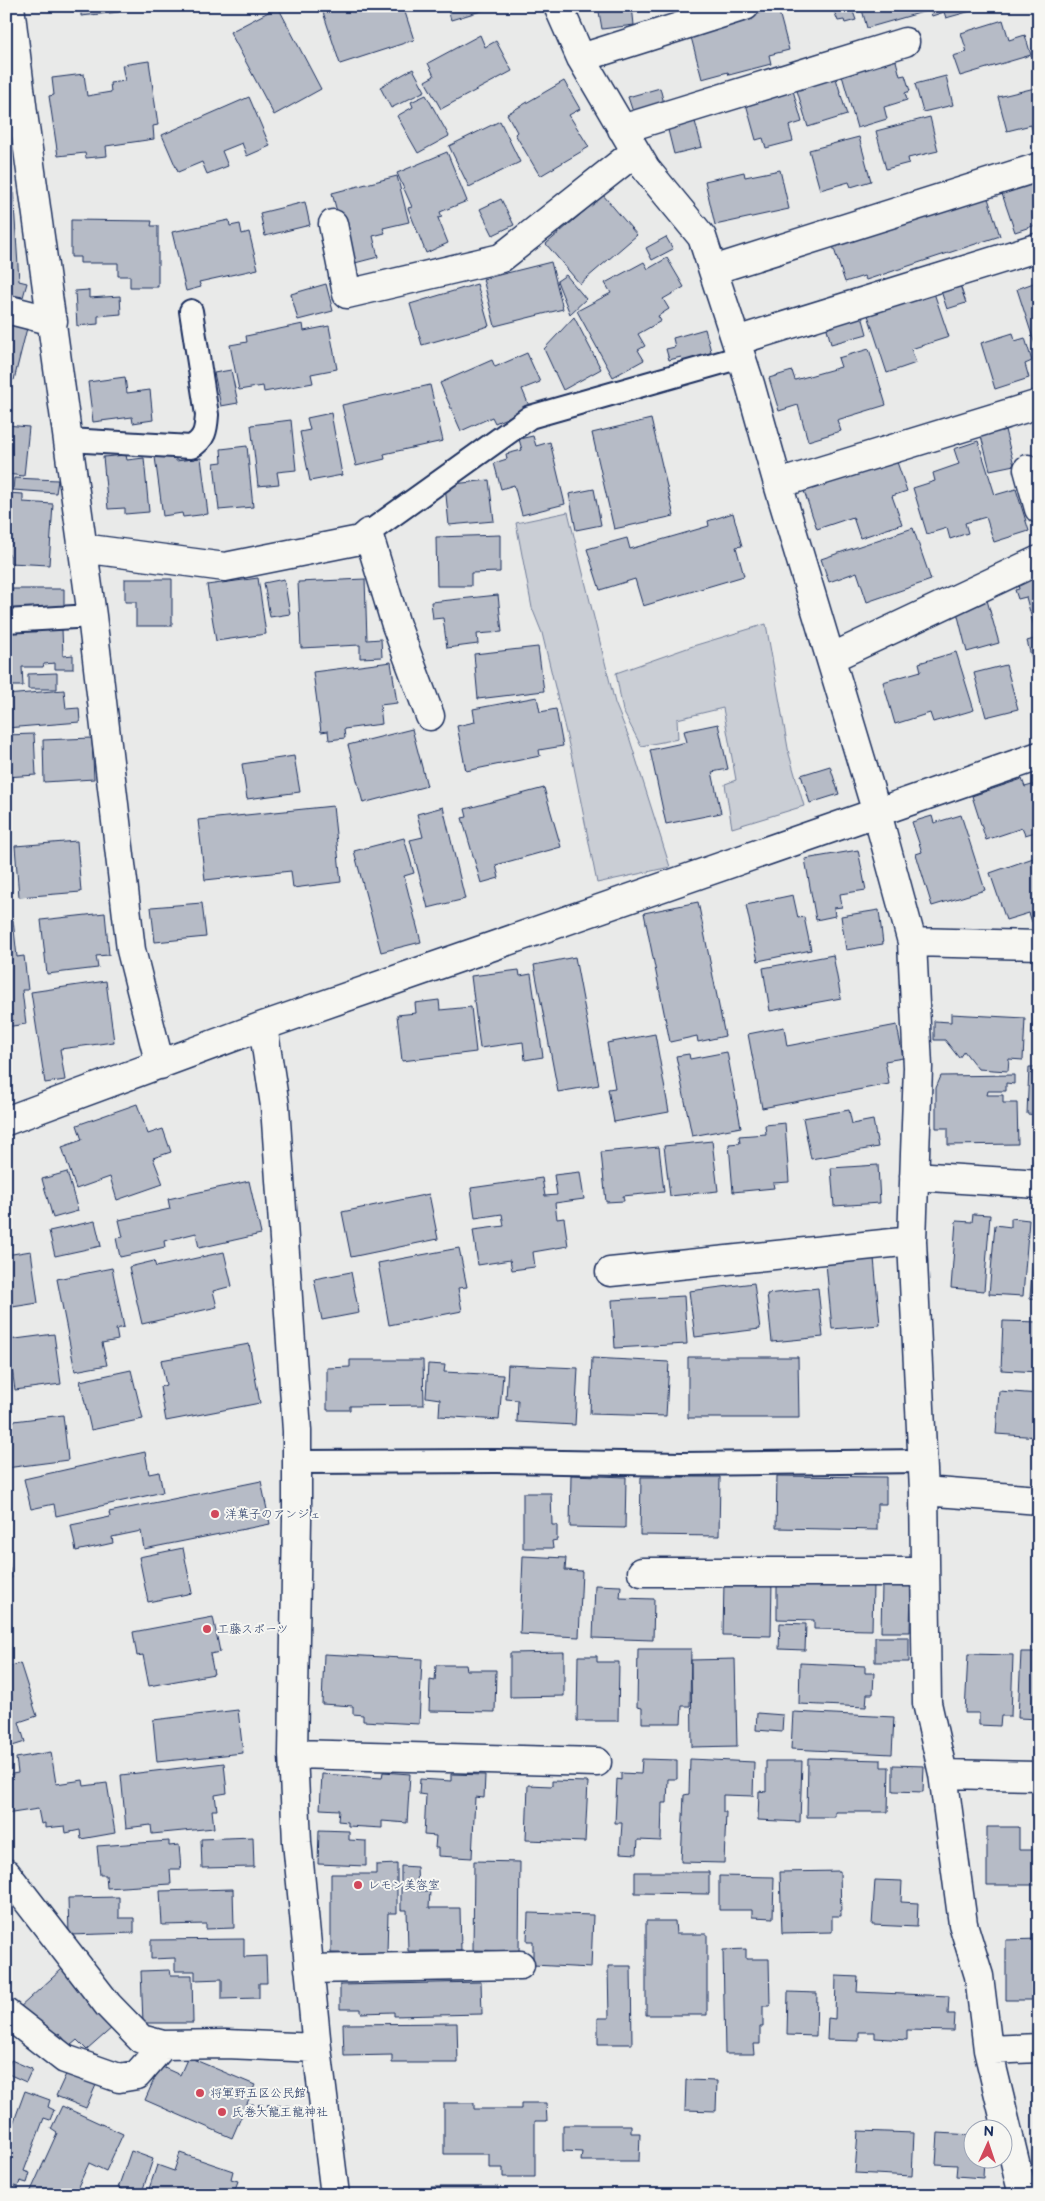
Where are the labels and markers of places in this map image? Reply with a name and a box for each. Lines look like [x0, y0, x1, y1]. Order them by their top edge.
place label: 洋菓子のアンジェ [225, 1507, 321, 1522]
marker: 洋菓子のアンジェ [209, 1508, 221, 1520]
place label: 工藤スポーツ [217, 1622, 289, 1637]
marker: 工藤スポーツ [201, 1623, 213, 1635]
place label: レモン美容室 [368, 1878, 440, 1893]
marker: レモン美容室 [352, 1879, 364, 1891]
place label: 将軍野五区公民館 [210, 2086, 306, 2101]
marker: 将軍野五区公民館 [194, 2087, 206, 2099]
place label: 氏巻大龍王龍神社 [232, 2105, 328, 2120]
marker: 氏巻大龍王龍神社 [216, 2106, 228, 2118]

